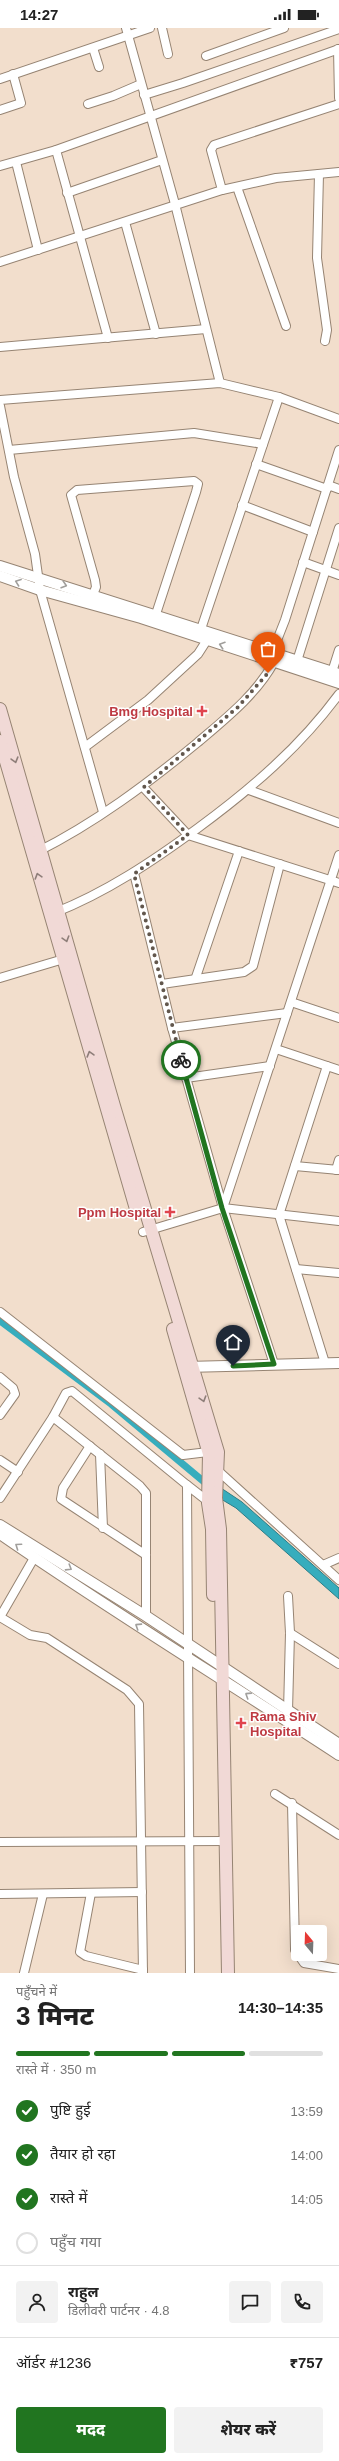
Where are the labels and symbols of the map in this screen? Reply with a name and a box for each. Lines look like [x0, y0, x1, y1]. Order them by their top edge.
one-way arrow [14, 578, 21, 587]
one-way arrow [60, 580, 67, 589]
pin [251, 632, 285, 673]
one-way arrow [219, 641, 226, 649]
place label: Bmg Hospital [109, 704, 193, 719]
marker: Bmg Hospital [196, 705, 208, 717]
one-way arrow [10, 756, 19, 763]
one-way arrow [34, 873, 43, 880]
one-way arrow [61, 935, 70, 942]
courier [161, 1040, 201, 1080]
one-way arrow [86, 1051, 95, 1058]
place label: Ppm Hospital [78, 1205, 161, 1220]
marker: Ppm Hospital [164, 1206, 176, 1218]
pin [216, 1325, 250, 1366]
one-way arrow [198, 1395, 207, 1402]
one-way arrow [15, 1543, 22, 1551]
one-way arrow [64, 1563, 71, 1570]
one-way arrow [135, 1624, 142, 1631]
one-way arrow [245, 1693, 252, 1700]
place label: Rama Shiv Hospital [250, 1709, 317, 1739]
marker: Rama Shiv Hospital [235, 1717, 247, 1729]
north arrow [291, 1925, 327, 1961]

